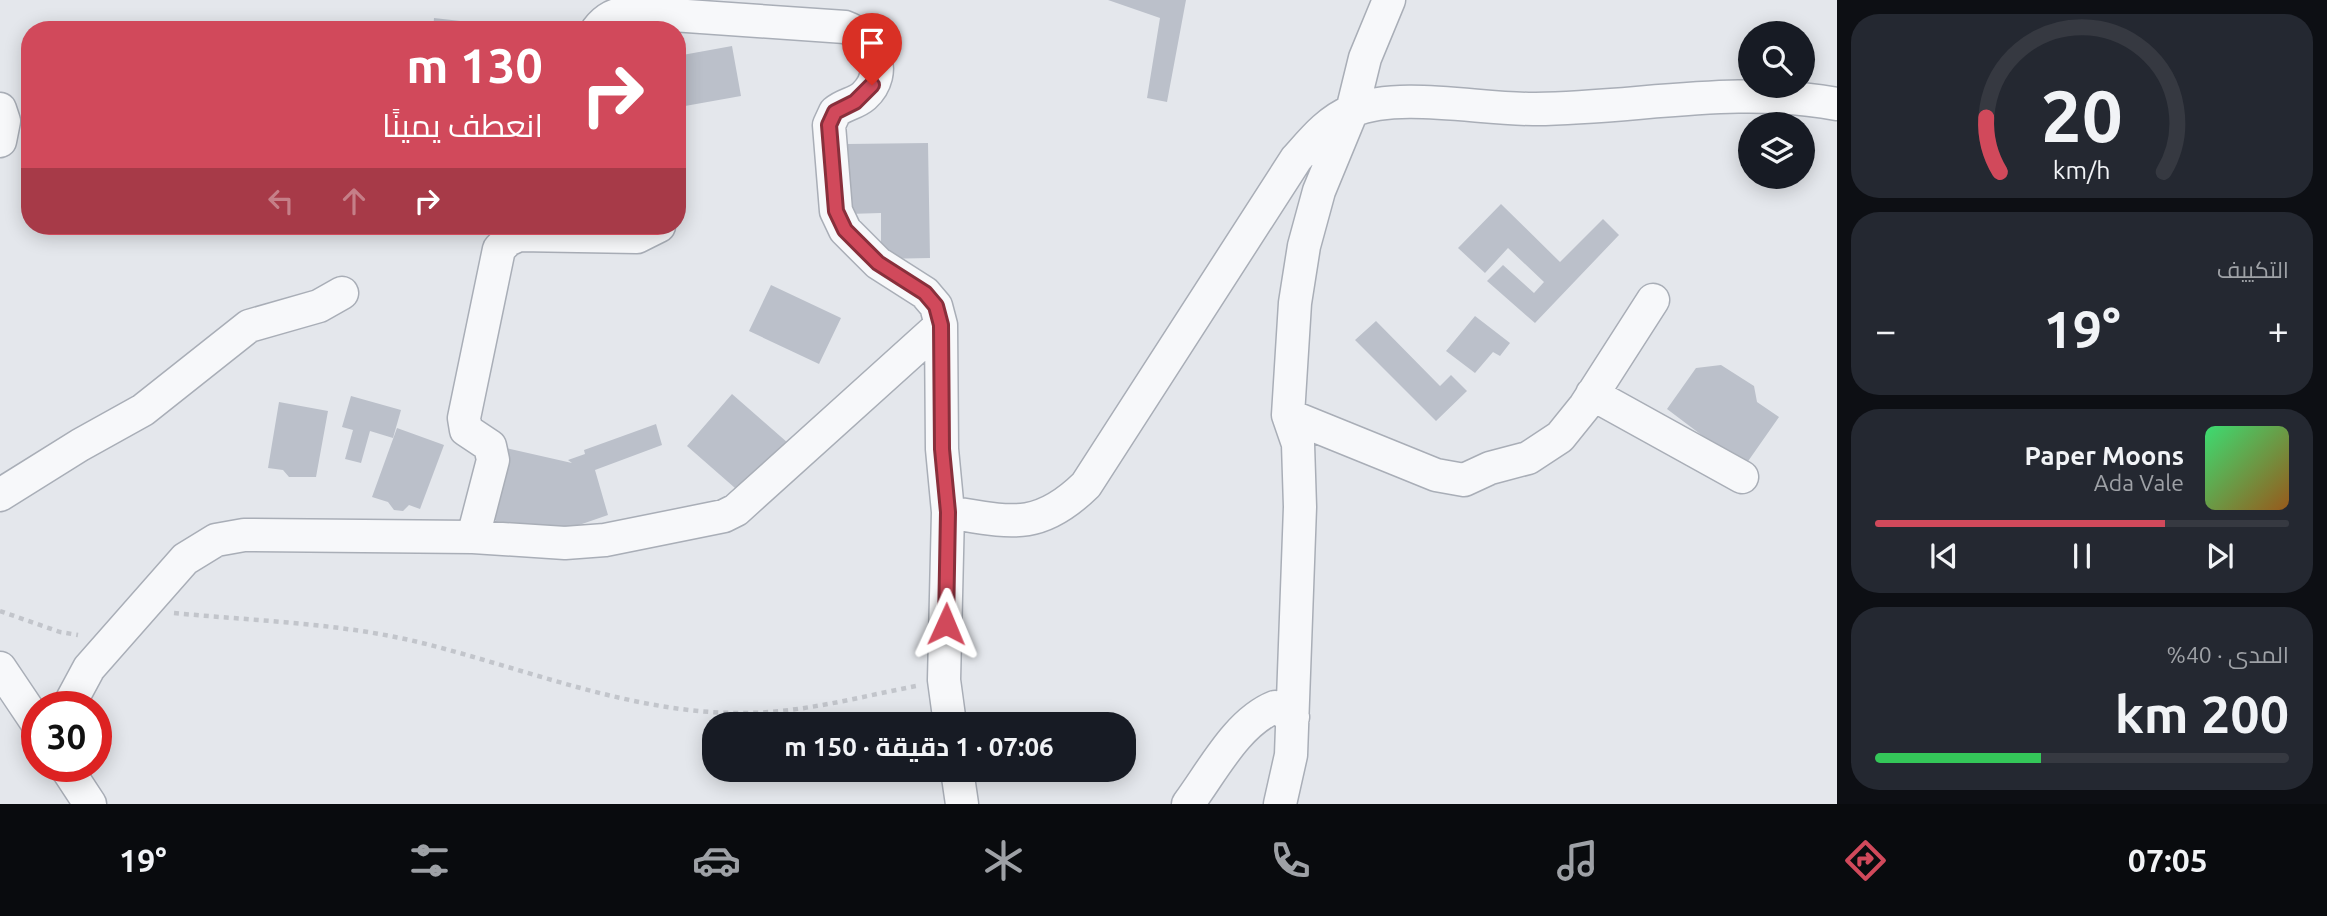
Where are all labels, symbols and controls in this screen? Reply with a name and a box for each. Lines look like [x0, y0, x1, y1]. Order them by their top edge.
pin [842, 13, 902, 85]
map controls [1738, 21, 1815, 189]
button: search [1738, 21, 1815, 98]
icon: arrive [853, 24, 891, 62]
text: 130 m [406, 37, 543, 92]
icon: right [567, 49, 658, 140]
text: 20 [2041, 74, 2123, 156]
text: انعطف يمينًا [382, 107, 543, 143]
button: layers [1738, 112, 1815, 189]
text: km/h [2053, 156, 2111, 184]
icon: left [262, 182, 300, 220]
icon: ahead [335, 182, 373, 220]
icon: right [408, 182, 446, 220]
text: التكييف [2217, 257, 2289, 282]
text: 19° [2043, 300, 2121, 358]
text: − [1875, 309, 1896, 351]
text: + [2268, 309, 2289, 351]
text: Paper Moons [2025, 441, 2184, 470]
text: Ada Vale [2094, 470, 2184, 495]
icon: previous [1925, 537, 1963, 575]
icon: pause [2063, 537, 2101, 575]
icon: next [2201, 537, 2239, 575]
position arrow [909, 587, 983, 661]
text: المدى · 40% [2167, 642, 2289, 667]
text: 200 km [2115, 685, 2289, 743]
speed limit sign: 30 [21, 691, 112, 782]
text: 07:06 · 1 دقيقة · 150 m [784, 732, 1054, 761]
icon: filters [405, 836, 454, 885]
icon: car [692, 836, 741, 885]
icon: climate [979, 836, 1028, 885]
icon: phone [1266, 836, 1315, 885]
icon: music [1553, 836, 1602, 885]
icon: directions [1841, 836, 1890, 885]
text: 19° [119, 842, 167, 878]
text: 07:05 [2128, 842, 2208, 878]

